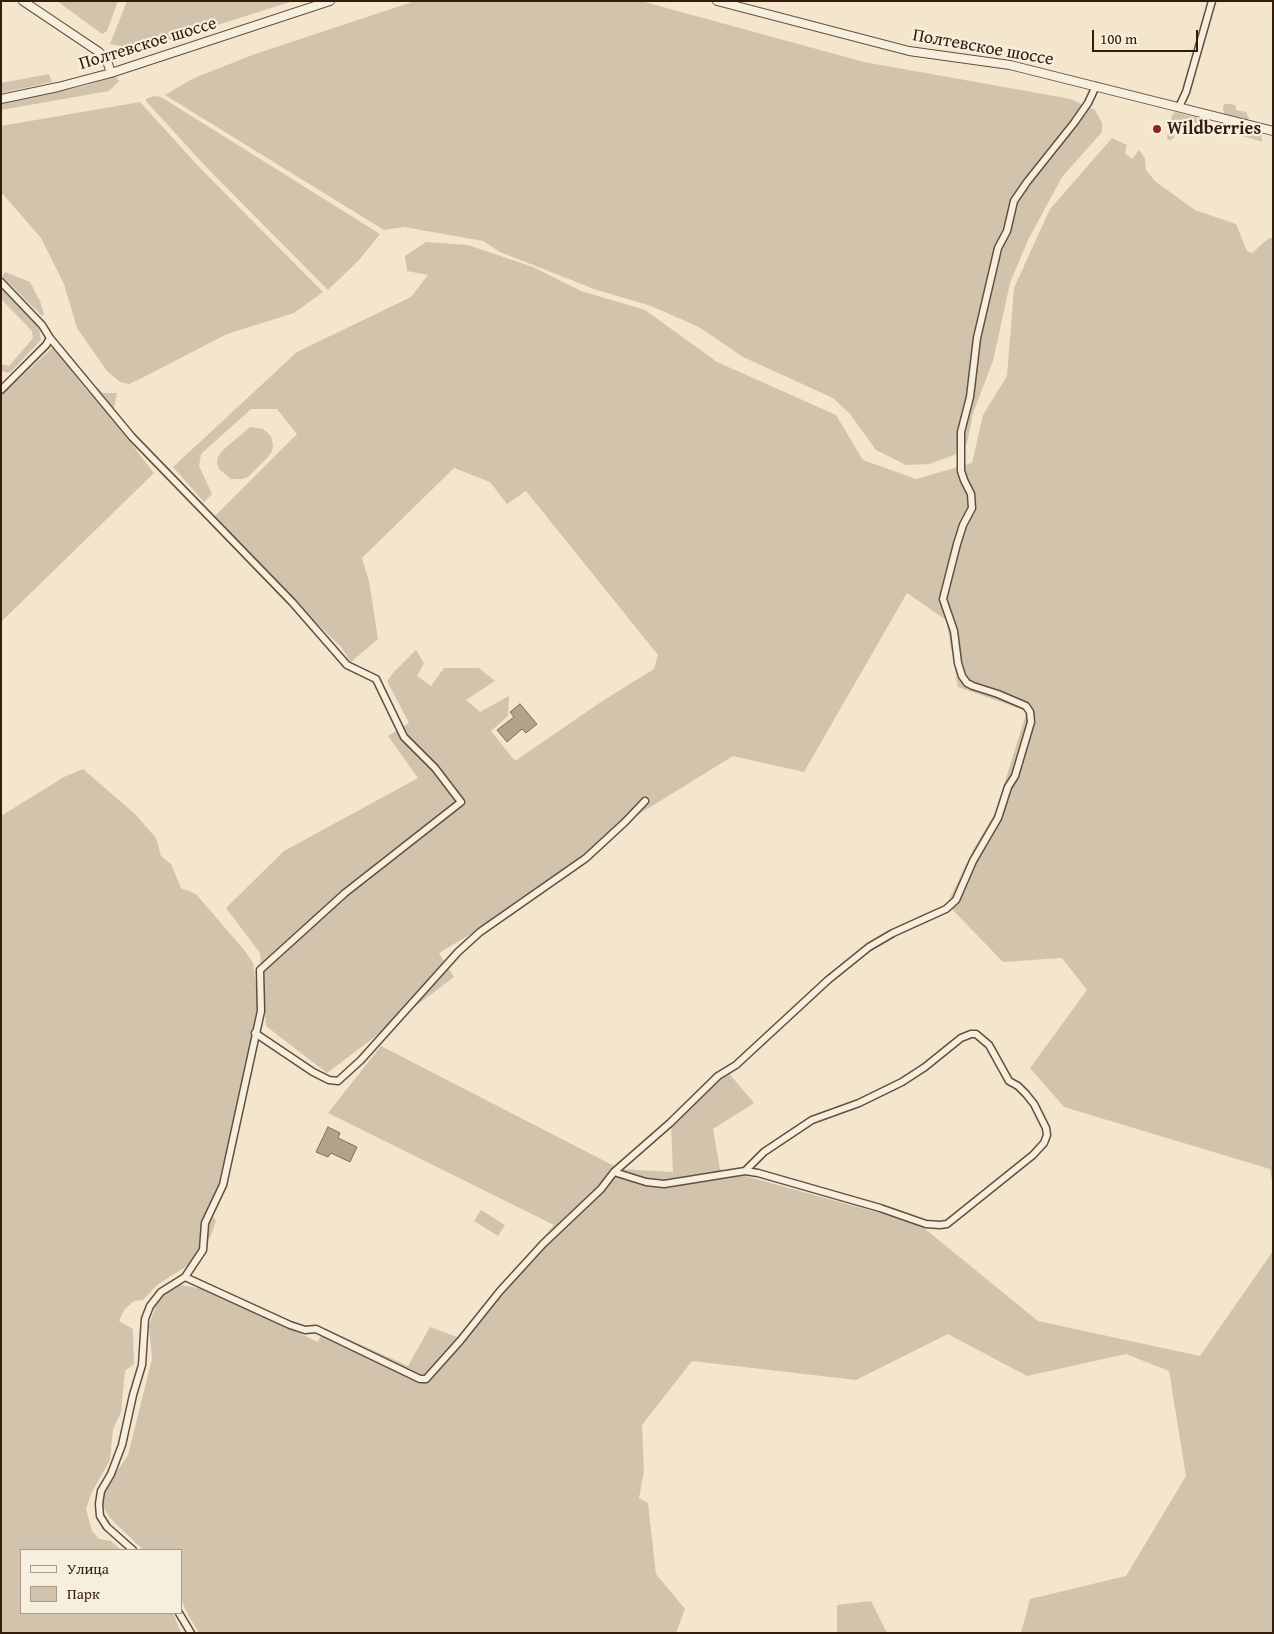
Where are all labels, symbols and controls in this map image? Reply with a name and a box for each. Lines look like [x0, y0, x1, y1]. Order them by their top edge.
street label: Полтевское шоссе [77, 13, 219, 75]
scale bar [1094, 20, 1200, 52]
street label: Полтевское шоссе [911, 25, 1055, 71]
text: 100 m [1100, 28, 1137, 49]
place label: Wildberries [1167, 118, 1261, 140]
marker: Wildberries [1151, 123, 1163, 135]
legend [20, 1549, 182, 1614]
text: Улица [67, 1558, 109, 1579]
text: Парк [67, 1583, 100, 1604]

